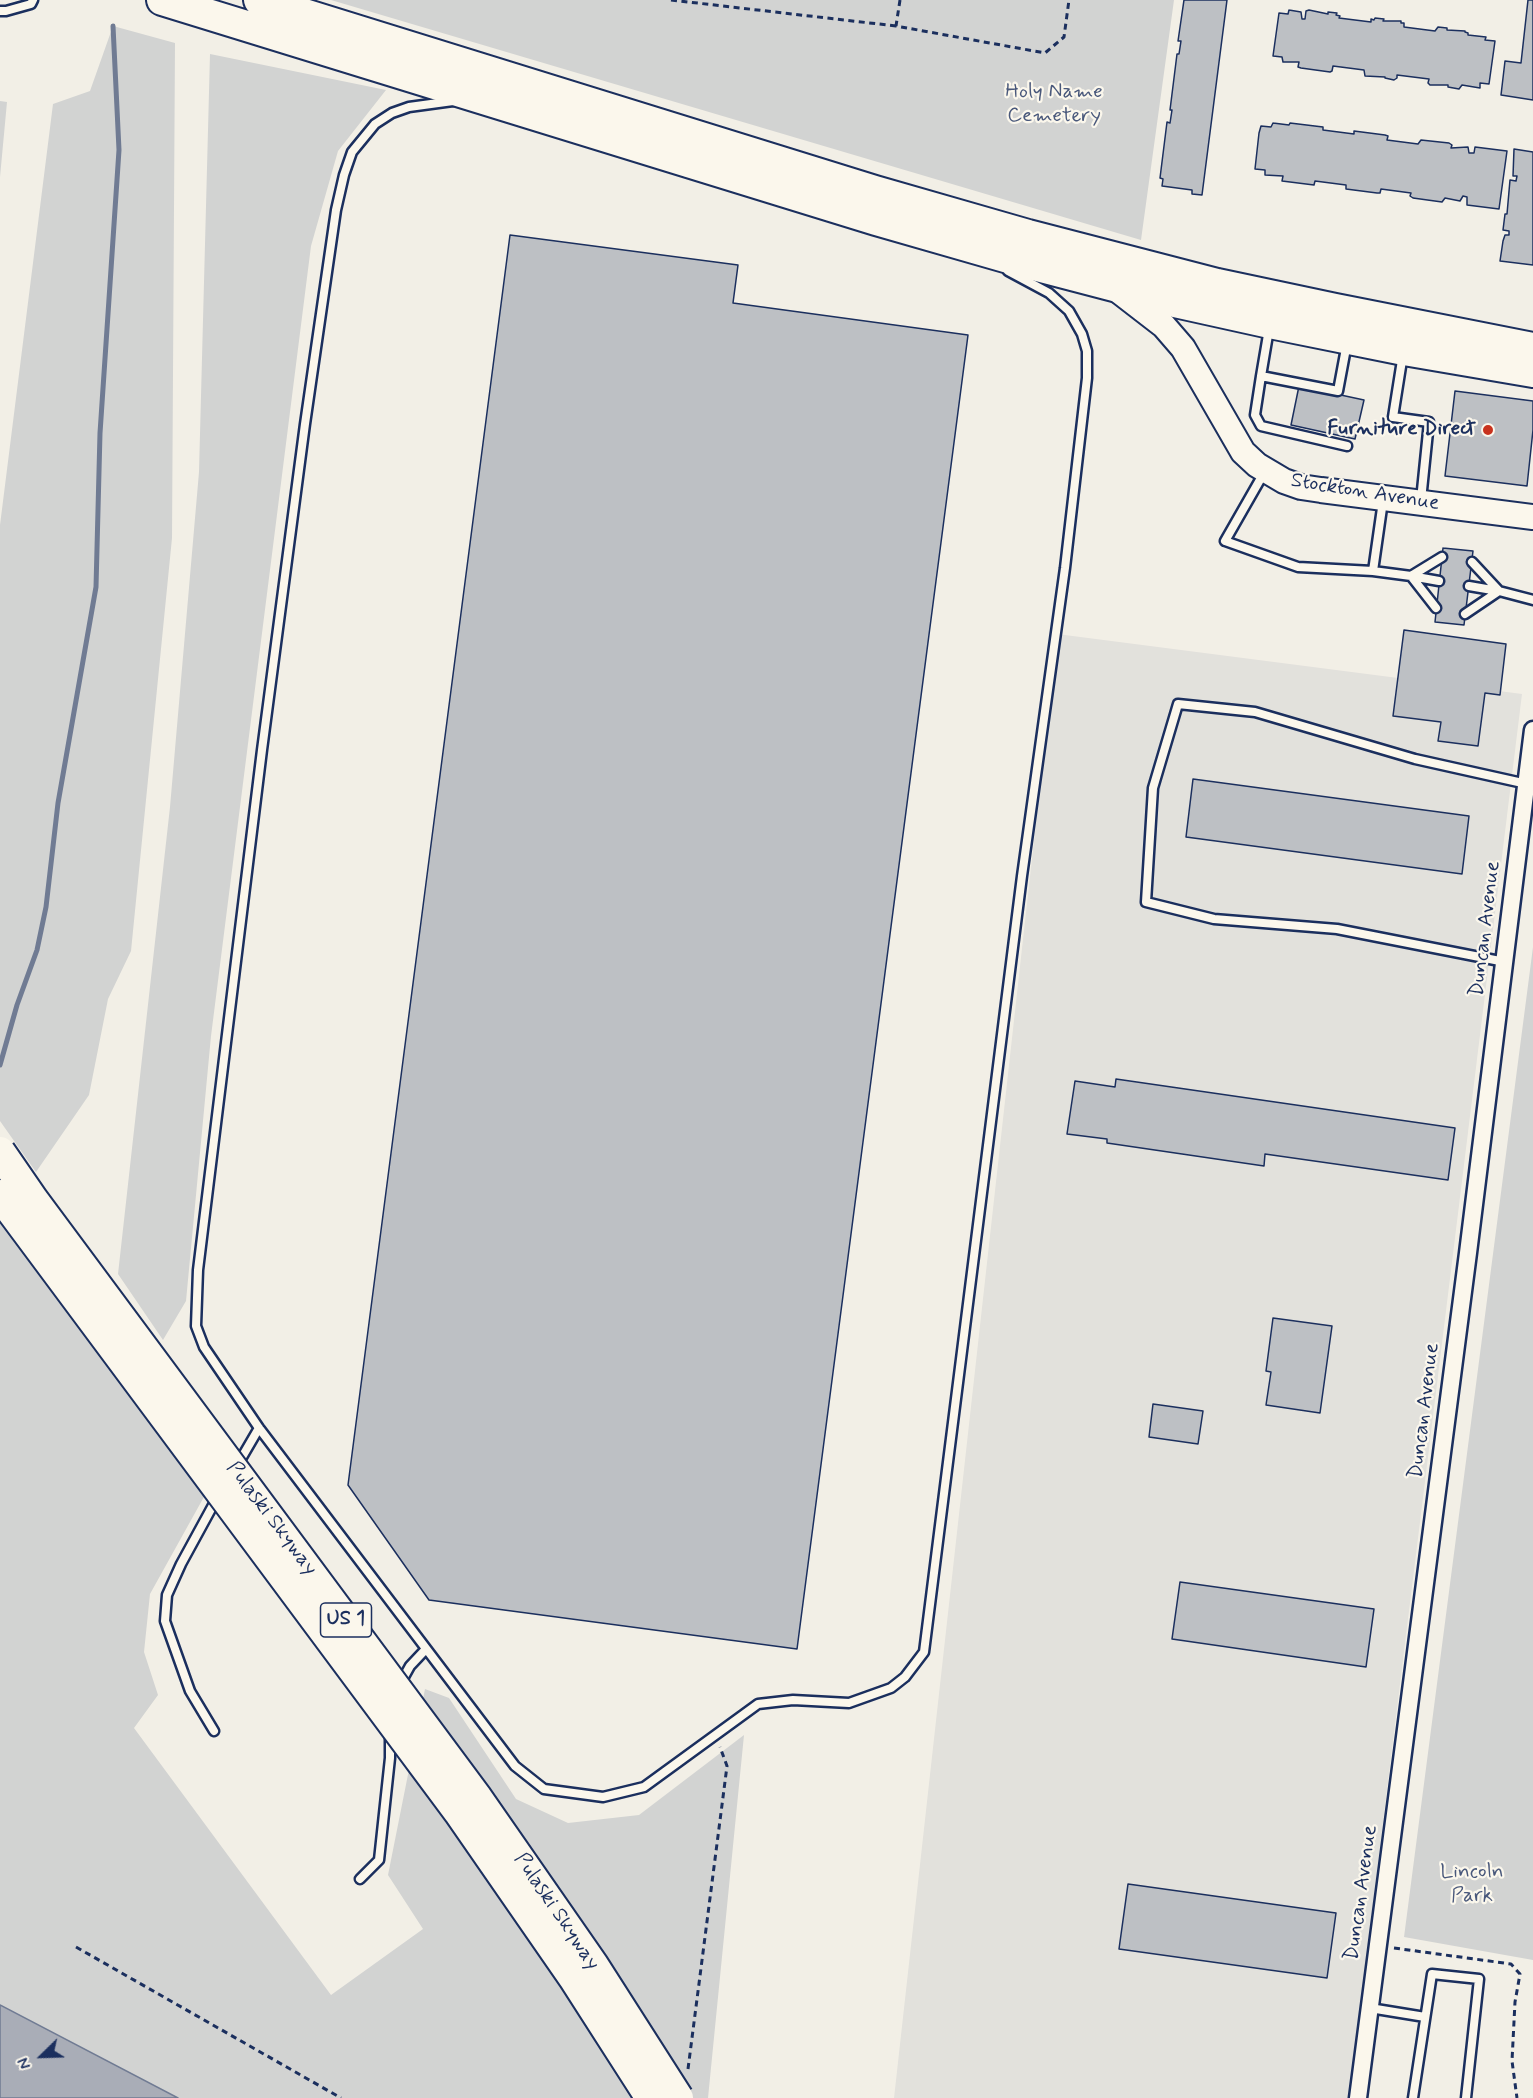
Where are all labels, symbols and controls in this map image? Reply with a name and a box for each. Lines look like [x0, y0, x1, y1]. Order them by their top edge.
park label: Holy Name Cemetery [1005, 80, 1103, 130]
place label: Furniture Direct [1327, 417, 1476, 443]
marker: Furniture Direct [1481, 423, 1495, 437]
street label: Stockton Avenue [1289, 469, 1441, 517]
street label: Duncan Avenue [1465, 860, 1507, 998]
street label: Duncan Avenue [1404, 1342, 1446, 1480]
street label: Pulaski Skyway [220, 1457, 322, 1581]
road number: US 1 [320, 1603, 372, 1637]
street label: Duncan Avenue [1340, 1824, 1384, 1962]
street label: Pulaski Skyway [508, 1849, 604, 1975]
park label: Lincoln Park [1440, 1860, 1504, 1910]
north arrow [12, 2026, 72, 2086]
text: N [13, 2054, 37, 2072]

